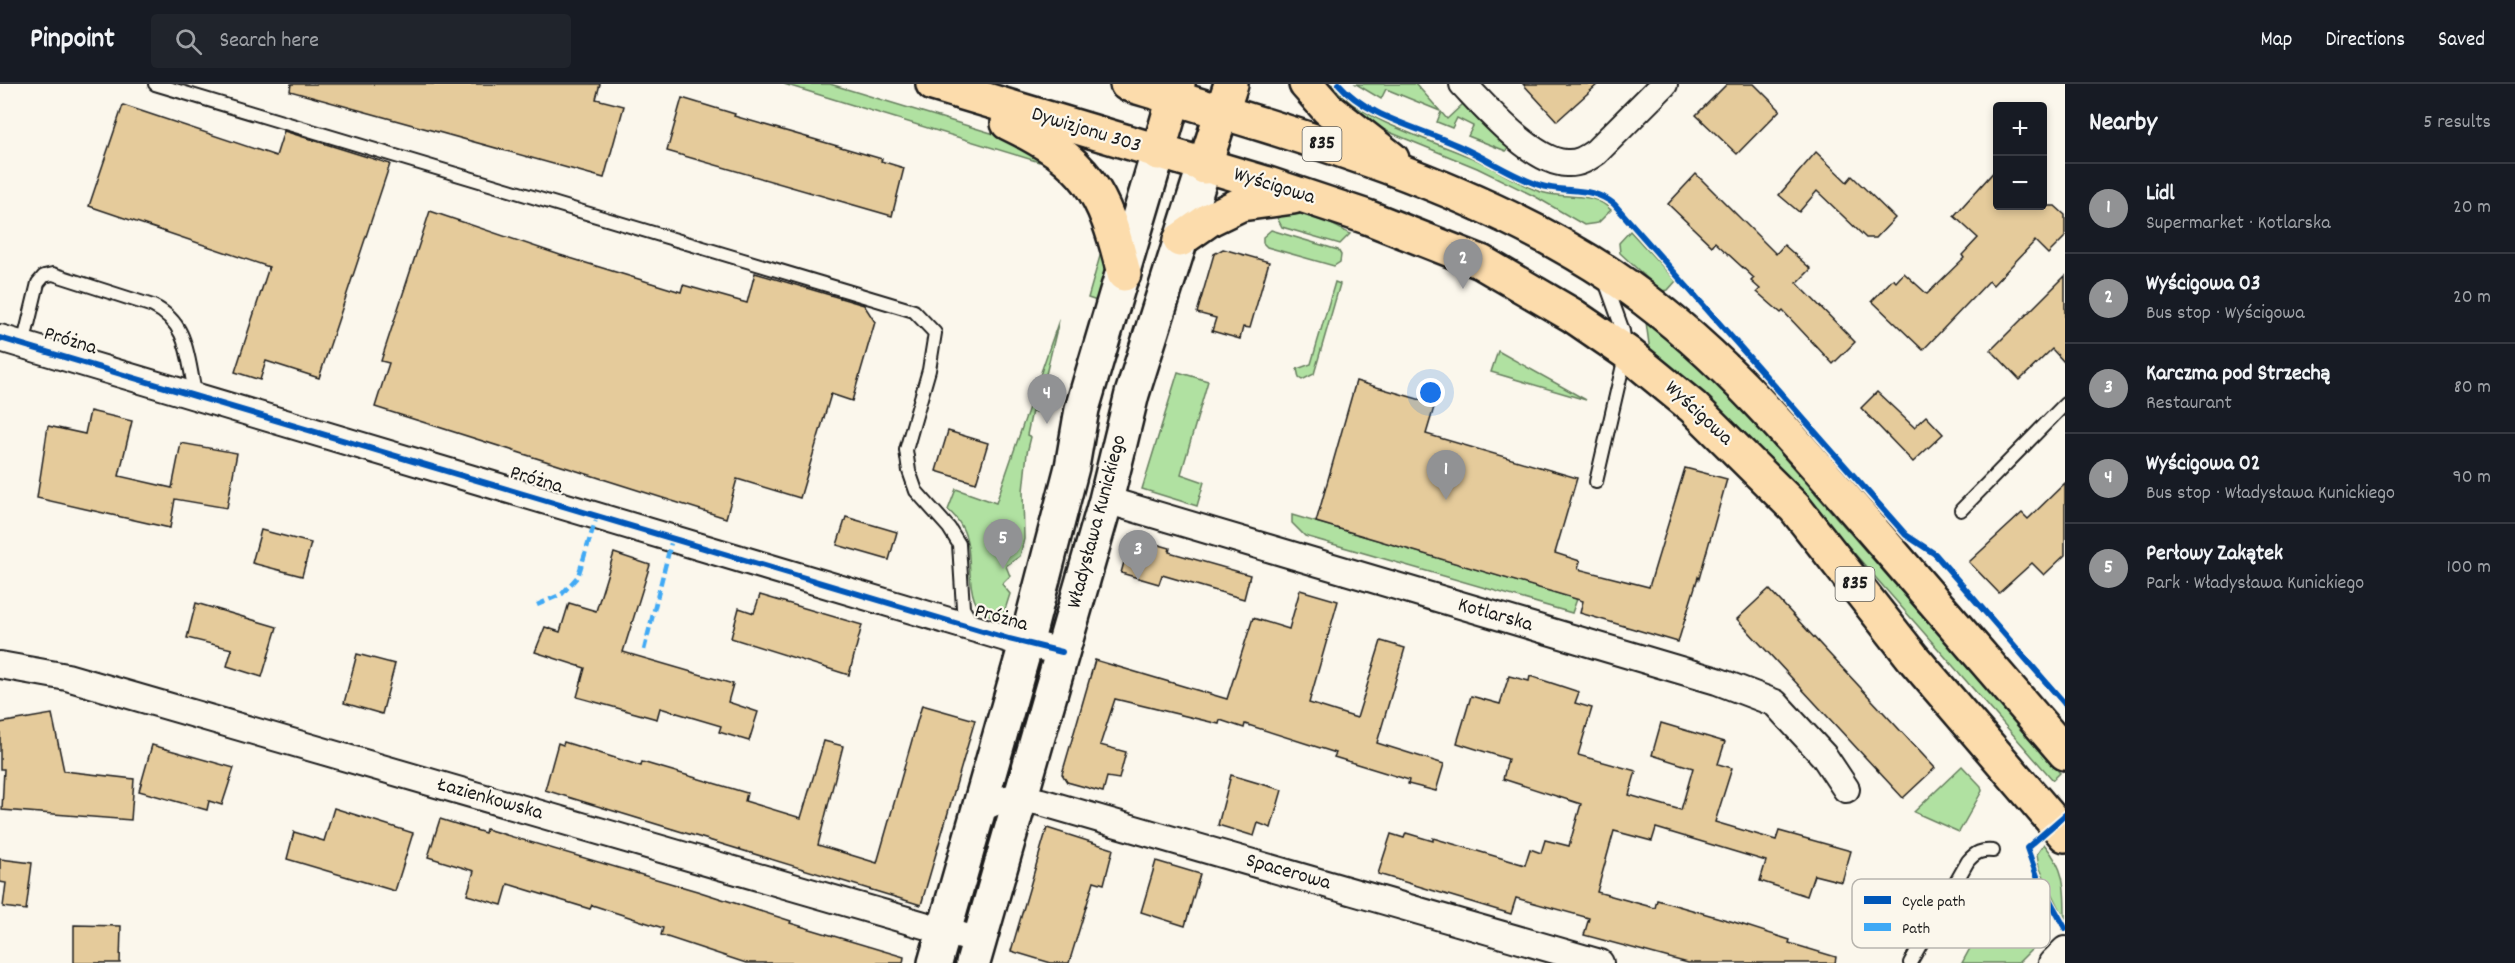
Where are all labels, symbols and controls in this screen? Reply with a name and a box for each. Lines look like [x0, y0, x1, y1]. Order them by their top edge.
search box [151, 14, 571, 68]
text: Pinpoint [30, 21, 115, 61]
icon: search [172, 25, 205, 58]
text: Search here [220, 26, 319, 57]
text: Map [2261, 26, 2292, 56]
text: Directions [2325, 26, 2405, 56]
text: Saved [2438, 26, 2485, 56]
street label: Dywizjonu 303 [1027, 100, 1145, 162]
map controls [1993, 102, 2047, 210]
button: + [1993, 102, 2047, 156]
text: Nearby [2089, 105, 2157, 142]
text: 5 results [2423, 109, 2491, 137]
road number: 835 [1302, 127, 1342, 161]
button: − [1993, 156, 2047, 210]
street label: Wyścigowa [1230, 160, 1320, 214]
text: Lidl [2146, 179, 2175, 210]
text: 1 [2106, 194, 2111, 222]
text: 20 m [2453, 194, 2491, 222]
text: Supermarket · Kotlarska [2146, 210, 2331, 238]
pin: 2 [1444, 240, 1482, 289]
text: Wyścigowa 03 [2146, 269, 2261, 300]
text: 2 [2104, 284, 2113, 312]
text: 20 m [2453, 284, 2491, 312]
text: Bus stop · Wyścigowa [2146, 300, 2305, 328]
street label: Próżna [40, 320, 101, 365]
text: Karczma pod Strzechą [2146, 359, 2330, 390]
pin: 4 [1028, 374, 1066, 424]
street label: Wyścigowa [1657, 374, 1740, 454]
text: 3 [2104, 374, 2113, 402]
text: 80 m [2454, 374, 2491, 402]
your location [1416, 378, 1445, 407]
text: Restaurant [2146, 390, 2232, 418]
street label: Władysława Kunickiego [1060, 432, 1136, 612]
text: Wyścigowa 02 [2146, 449, 2260, 480]
pin: 1 [1426, 450, 1466, 500]
street label: Próżna [506, 459, 567, 504]
text: 4 [2104, 464, 2113, 492]
text: 90 m [2453, 464, 2491, 492]
text: Bus stop · Władysława Kunickiego [2146, 480, 2395, 508]
pin: 5 [984, 520, 1022, 569]
pin: 3 [1118, 530, 1158, 580]
text: Perłowy Zakątek [2146, 539, 2283, 570]
text: 5 [2104, 554, 2113, 582]
text: 100 m [2447, 554, 2491, 582]
road number: 835 [1836, 567, 1874, 601]
text: Park · Władysława Kunickiego [2146, 570, 2364, 598]
street label: Kotlarska [1454, 591, 1537, 641]
street label: Próżna [971, 597, 1032, 641]
street label: Łazienkowska [433, 770, 547, 830]
street label: Spacerowa [1242, 847, 1335, 900]
legend [1852, 879, 2050, 948]
text: Cycle path [1902, 891, 1965, 914]
text: Path [1902, 918, 1930, 941]

